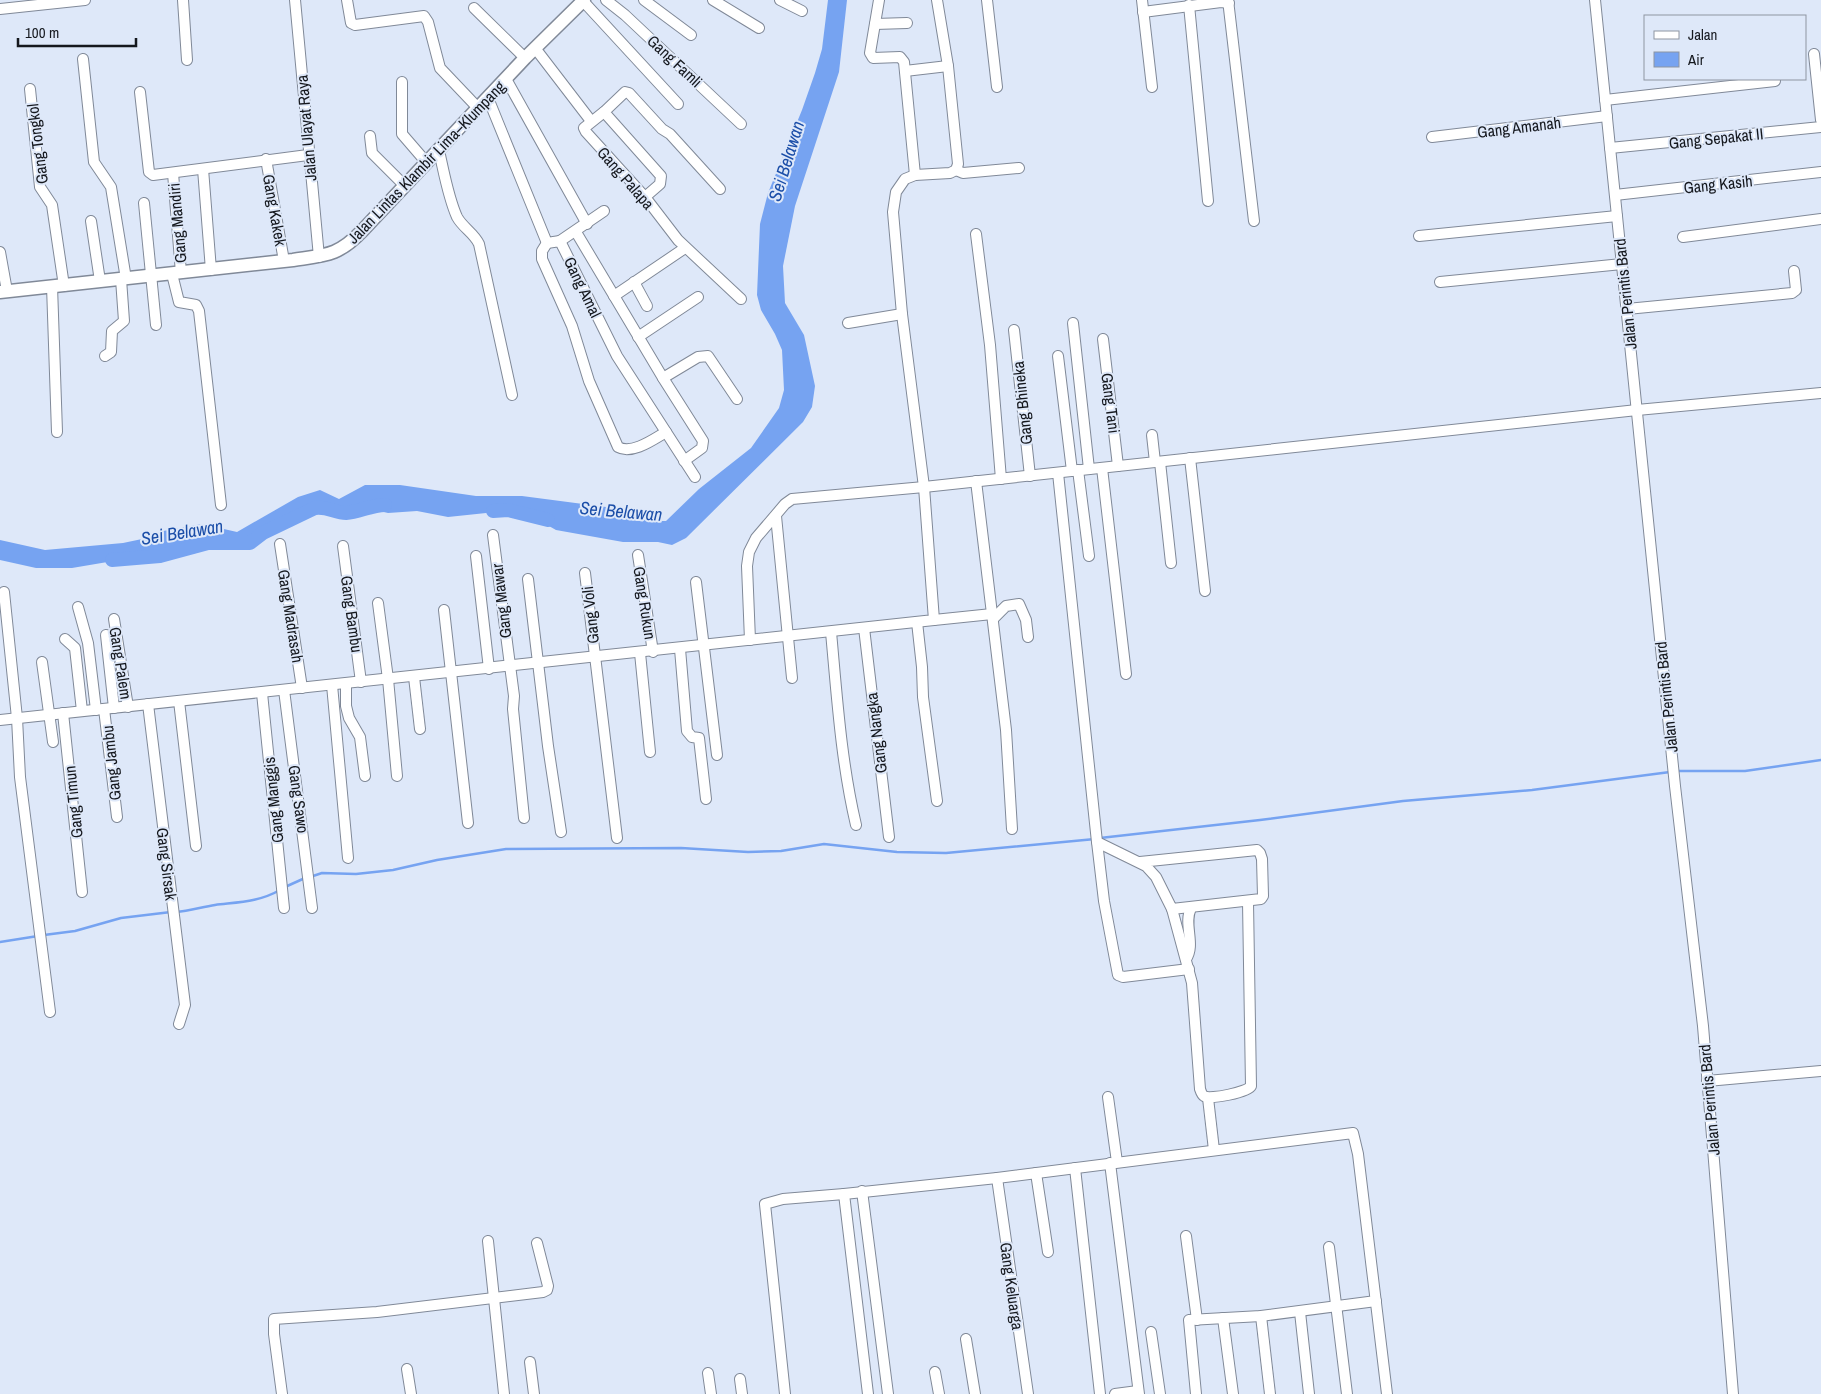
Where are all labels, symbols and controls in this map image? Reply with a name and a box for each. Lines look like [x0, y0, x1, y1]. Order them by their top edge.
scale bar [18, 15, 135, 47]
legend [1644, 15, 1806, 80]
text: 100 m [25, 22, 59, 43]
text: Jalan [1688, 24, 1717, 45]
street label: Gang Famli [643, 30, 707, 92]
text: Air [1687, 49, 1704, 70]
street label: Jalan Ulayat Raya [290, 73, 322, 182]
street label: Jalan Lintas Klambir Lima–Klumpang [342, 75, 510, 248]
street label: Gang Tongkol [21, 103, 53, 185]
street label: Gang Amanah [1476, 111, 1562, 143]
water label: Sei Belawan [762, 118, 810, 204]
street label: Gang Sepakat II [1668, 122, 1764, 154]
street label: Gang Palapa [593, 142, 660, 215]
street label: Gang Kasih [1682, 169, 1754, 199]
street label: Gang Kakek [258, 173, 292, 248]
street label: Gang Mandiri [163, 182, 191, 264]
street label: Jalan Perintis Bard [1608, 237, 1642, 351]
street label: Gang Amal [559, 253, 607, 321]
street label: Gang Bhineka [1007, 359, 1037, 446]
street label: Gang Tani [1096, 372, 1126, 434]
water label: Sei Belawan [579, 495, 663, 527]
water label: Sei Belawan [139, 513, 225, 551]
street label: Gang Mawar [485, 562, 516, 640]
street label: Gang Rukun [628, 565, 662, 641]
street label: Gang Madrasah [273, 568, 309, 664]
street label: Gang Bambu [336, 574, 368, 654]
street label: Gang Voli [576, 585, 604, 645]
street label: Gang Palem [104, 625, 138, 701]
street label: Jalan Perintis Bard [1649, 640, 1683, 754]
street label: Gang Nangka [860, 691, 892, 775]
street label: Gang Jambu [96, 724, 126, 802]
street label: Gang Manggis [258, 756, 288, 844]
street label: Gang Sawo [283, 764, 315, 834]
street label: Gang Timun [58, 765, 88, 839]
street label: Gang Sirsak [152, 826, 182, 902]
street label: Jalan Perintis Bard [1693, 1043, 1725, 1157]
street label: Gang Keluarga [995, 1241, 1029, 1332]

